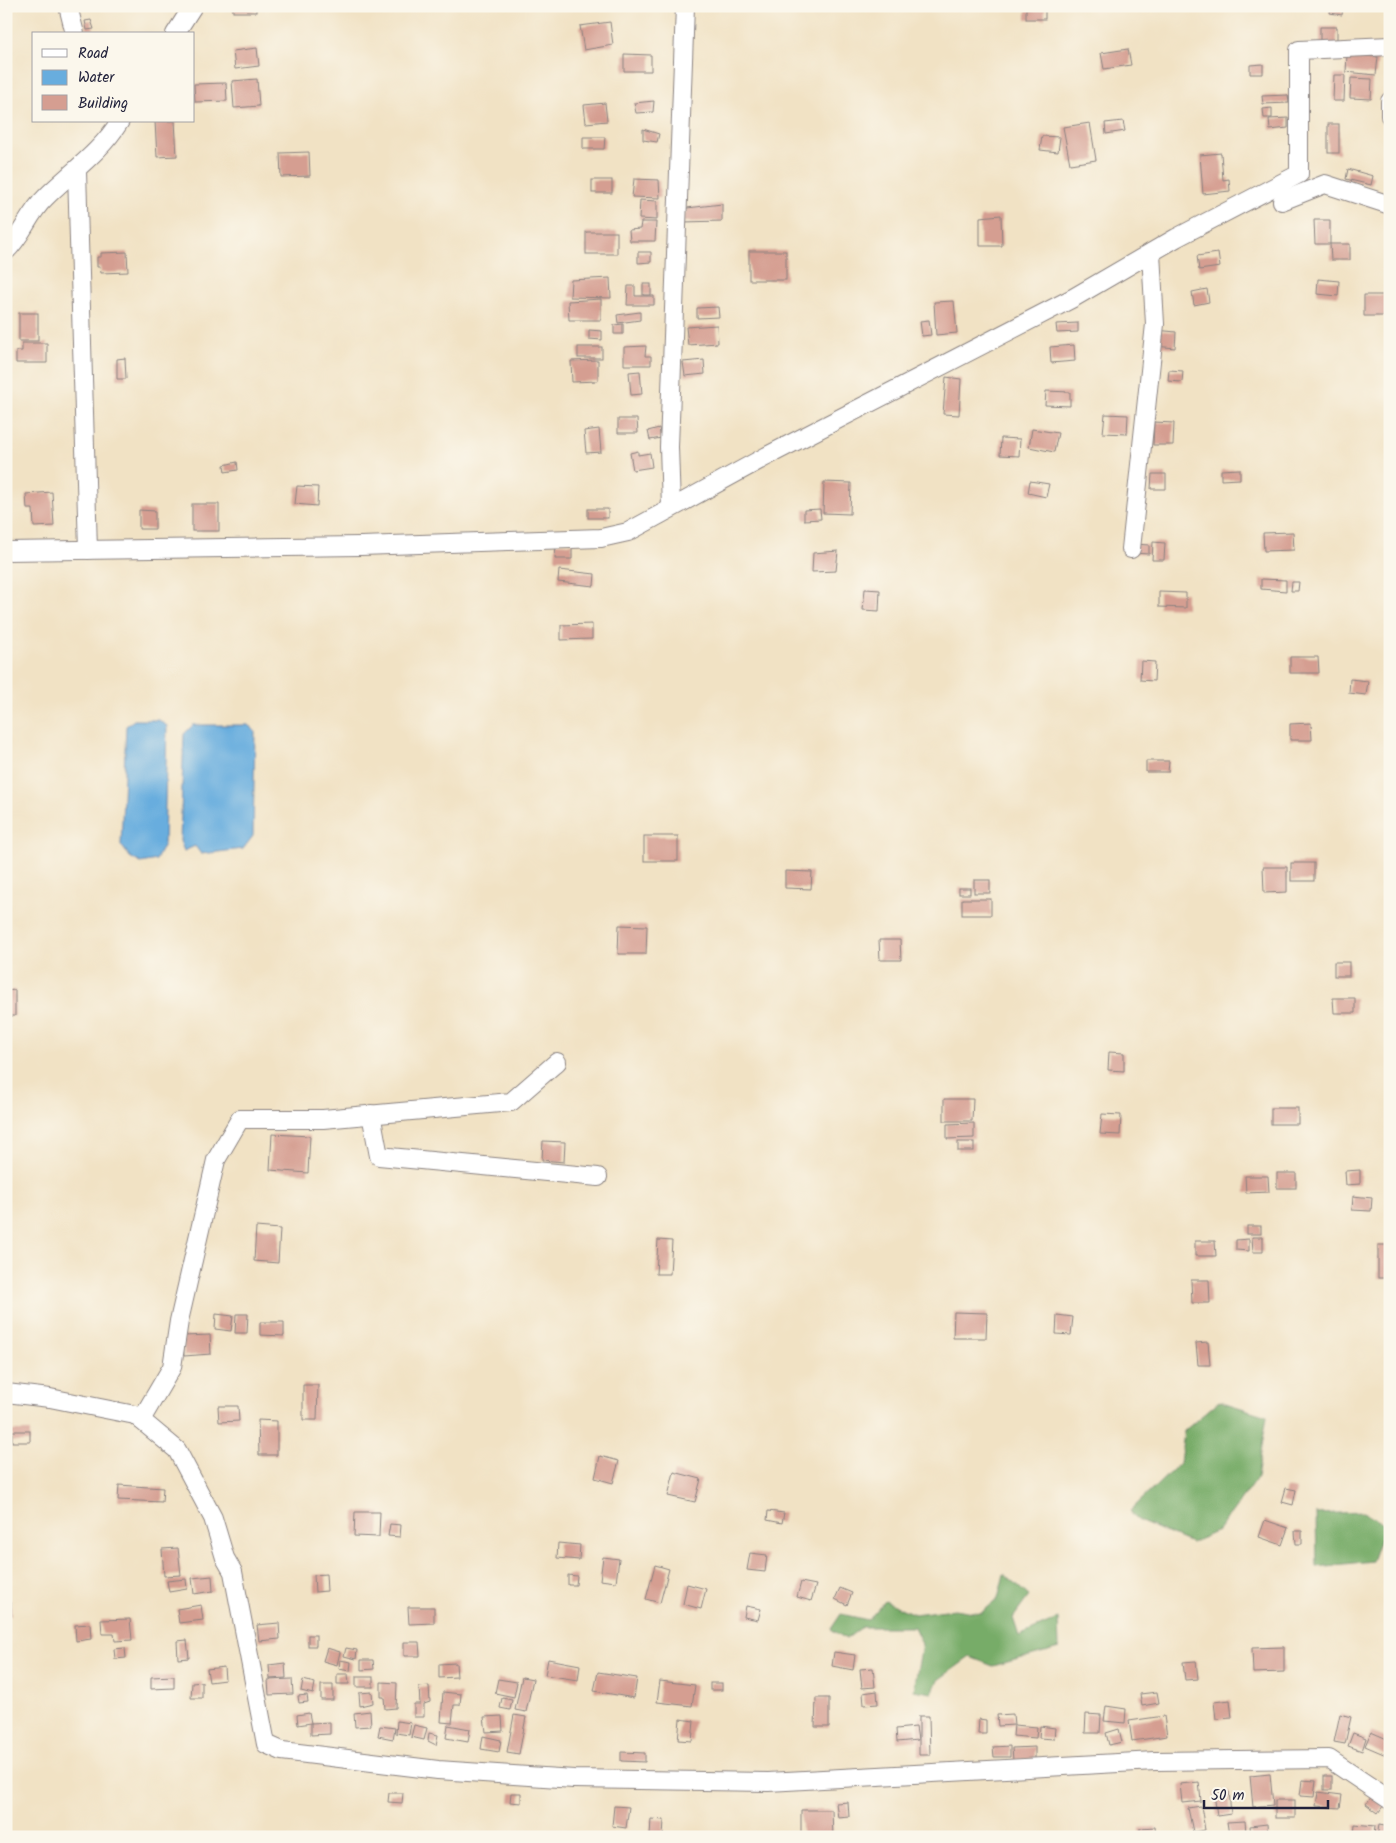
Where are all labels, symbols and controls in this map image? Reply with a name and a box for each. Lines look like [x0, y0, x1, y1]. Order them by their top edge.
legend [32, 32, 195, 122]
text: Road [78, 42, 109, 66]
text: Water [78, 66, 115, 90]
text: Building [78, 92, 128, 116]
scale bar [1204, 1778, 1327, 1810]
text: 50 m [1211, 1784, 1245, 1808]

